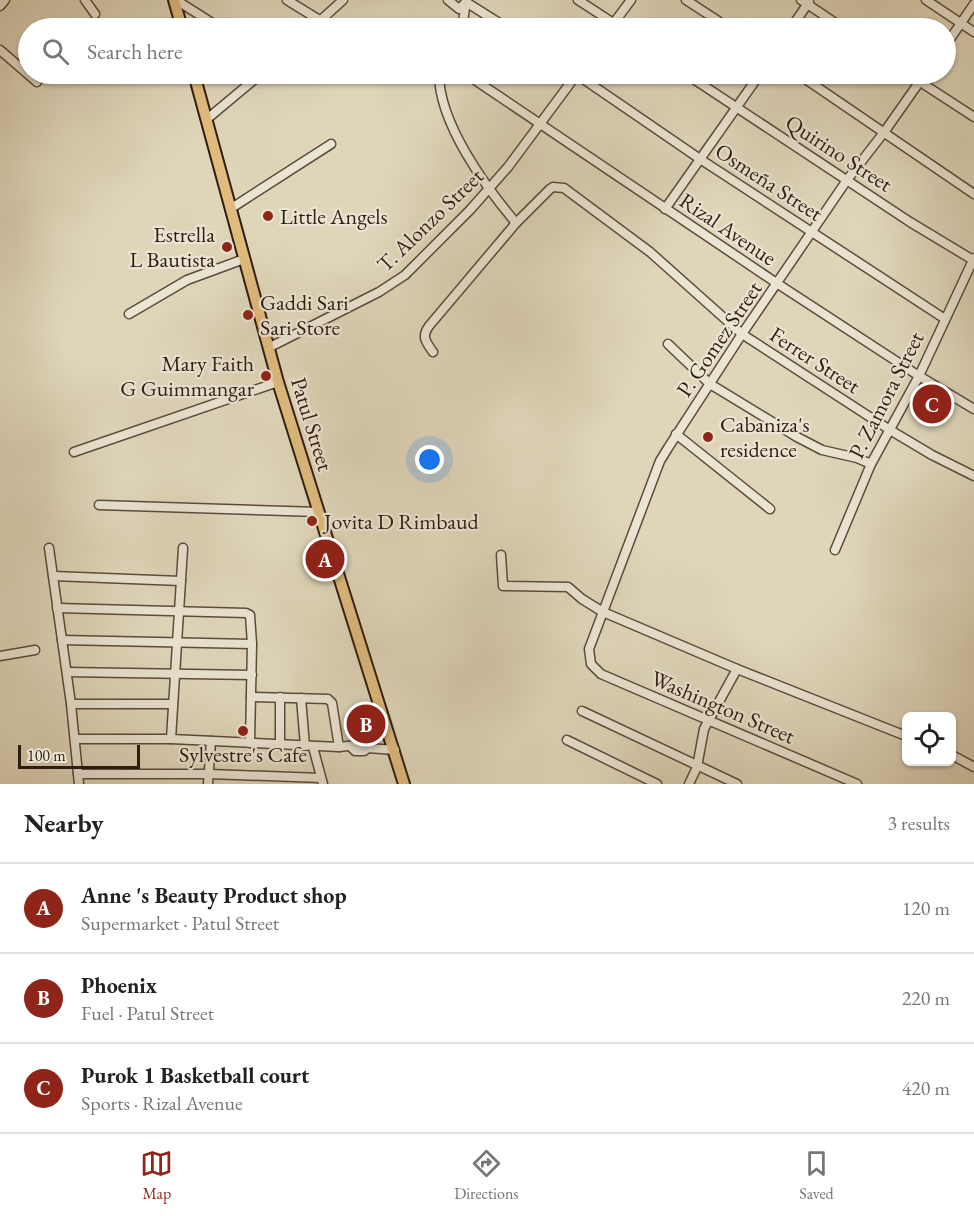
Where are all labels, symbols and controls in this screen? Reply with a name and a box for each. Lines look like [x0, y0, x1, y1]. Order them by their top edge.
search box [18, 18, 956, 84]
icon: search [39, 35, 72, 68]
text: Search here [87, 37, 182, 66]
street label: Quirino Street [780, 108, 898, 198]
street label: Osmeña Street [710, 136, 828, 228]
street label: T. Alonzo Street [370, 162, 490, 278]
street label: Rizal Avenue [674, 186, 782, 272]
place label: Little Angels [280, 202, 388, 231]
marker: Little Angels [261, 209, 275, 223]
place label: Estrella L Bautista [129, 220, 215, 274]
marker: Estrella L Bautista [220, 240, 234, 254]
street label: P. Gomez Street [670, 275, 768, 402]
place label: Gaddi Sari Sari Store [260, 288, 349, 342]
marker: Gaddi Sari Sari Store [241, 308, 255, 322]
street label: Ferrer Street [764, 320, 866, 400]
street label: P. Zamora Street [842, 326, 930, 463]
place label: Mary Faith G Guimmangar [120, 349, 255, 403]
marker: Mary Faith G Guimmangar [259, 369, 273, 383]
street label: Patul Street [284, 374, 340, 474]
pin: C [912, 382, 952, 426]
place label: Cabaniza's residence [720, 410, 810, 464]
marker: Cabaniza's residence [701, 430, 715, 444]
your location [415, 445, 444, 474]
place label: Jovita D Rimbaud [322, 507, 480, 536]
marker: Jovita D Rimbaud [305, 514, 319, 528]
pin: A [306, 536, 344, 582]
street label: Washington Street [647, 664, 800, 750]
pin: B [346, 702, 386, 746]
map controls [902, 712, 956, 766]
button: locate [902, 712, 956, 766]
marker: Sylvestre's Cafe [236, 724, 250, 738]
place label: Sylvestre's Cafe [179, 740, 307, 769]
scale bar [18, 742, 140, 770]
text: 100 m [27, 745, 66, 766]
text: Nearby [24, 806, 104, 840]
text: 3 results [887, 810, 950, 836]
text: Anne 's Beauty Product shop [81, 881, 347, 910]
text: A [36, 895, 51, 921]
text: 120 m [902, 895, 950, 921]
text: Supermarket · Patul Street [81, 910, 279, 936]
text: Phoenix [81, 971, 157, 1000]
text: B [37, 985, 50, 1011]
text: 220 m [902, 985, 950, 1011]
text: Fuel · Patul Street [81, 1000, 214, 1026]
text: Purok 1 Basketball court [81, 1061, 309, 1090]
text: C [36, 1075, 51, 1101]
text: 420 m [902, 1075, 950, 1101]
text: Sports · Rizal Avenue [81, 1090, 243, 1116]
tab: Map [140, 1147, 173, 1204]
tab: Directions [454, 1147, 519, 1204]
tab: Saved [799, 1147, 834, 1204]

